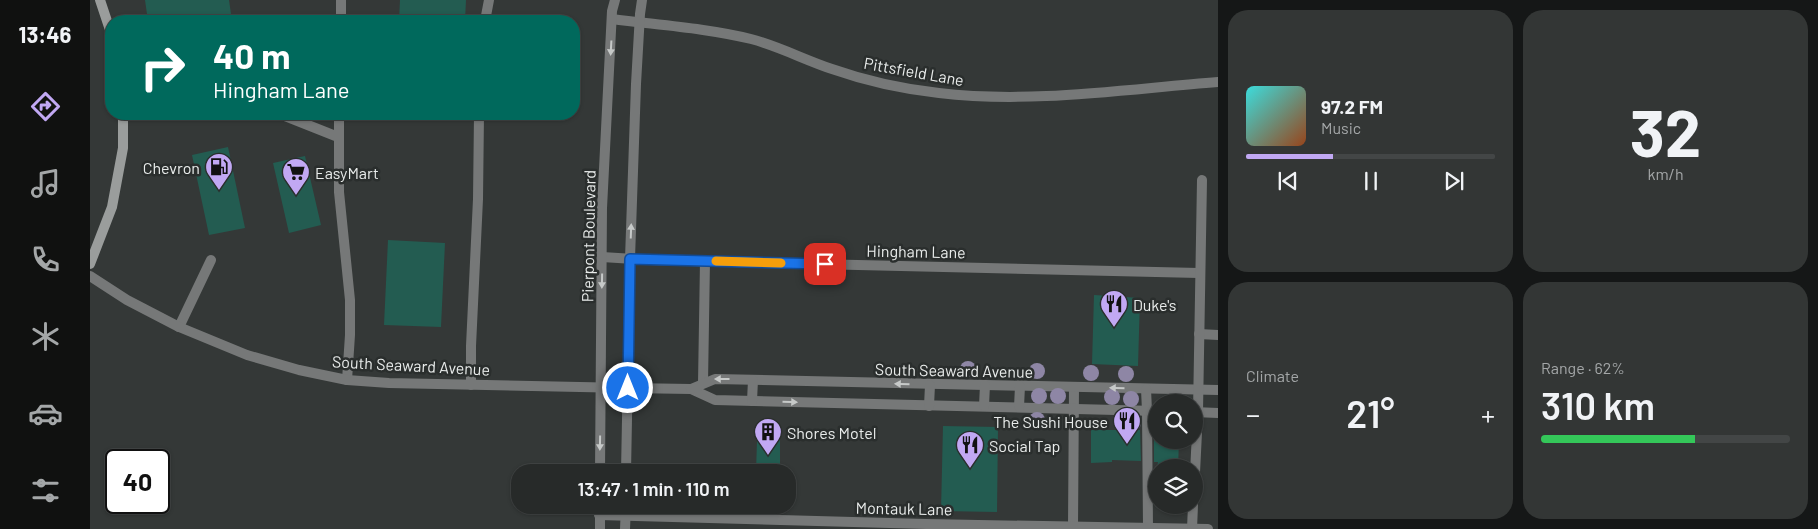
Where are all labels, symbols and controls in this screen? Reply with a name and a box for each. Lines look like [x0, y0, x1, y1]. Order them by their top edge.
text: 13:46 [19, 21, 71, 47]
text: 40 m [213, 34, 290, 76]
icon: right [130, 35, 195, 100]
one-way arrow [606, 41, 614, 57]
street label: Pittsfield Lane [863, 53, 965, 89]
text: Hingham Lane [213, 76, 350, 102]
icon: directions [28, 89, 63, 124]
text: 32 [1630, 92, 1701, 170]
text: 97.2 FM [1321, 95, 1383, 118]
text: Music [1321, 118, 1361, 137]
fuel station icon: Chevron [204, 152, 234, 191]
supermarket icon: EasyMart [281, 157, 311, 196]
place label: Chevron [143, 158, 200, 177]
place label: EasyMart [315, 163, 379, 182]
text: km/h [1647, 164, 1684, 183]
icon: music [28, 166, 63, 201]
icon: previous [1274, 167, 1302, 195]
icon: pause [1357, 167, 1385, 195]
icon: next [1440, 167, 1468, 195]
street label: Pierpont Boulevard [577, 170, 599, 302]
one-way arrow [627, 223, 635, 239]
street label: Hingham Lane [866, 241, 966, 261]
icon: phone [28, 242, 63, 277]
pin [804, 243, 846, 285]
icon: arrive [811, 250, 839, 278]
one-way arrow [598, 273, 606, 289]
restaurant icon: Duke's [1099, 289, 1129, 328]
place label: Duke's [1133, 295, 1177, 314]
icon: climate [28, 319, 63, 354]
street label: South Seaward Avenue [331, 351, 491, 379]
text: Range · 62% [1541, 358, 1625, 377]
street label: South Seaward Avenue [875, 359, 1033, 381]
position arrow [601, 361, 653, 413]
text: Climate [1246, 366, 1299, 385]
one-way arrow [714, 375, 730, 383]
one-way arrow [894, 380, 910, 388]
text: 310 km [1541, 382, 1655, 428]
one-way arrow [1109, 384, 1125, 392]
text: 21° [1346, 390, 1395, 436]
map controls [1148, 394, 1203, 514]
button: search [1148, 394, 1203, 449]
icon: car [28, 396, 63, 431]
text: − [1246, 397, 1260, 431]
text: + [1481, 397, 1495, 431]
one-way arrow [783, 399, 799, 407]
restaurant icon: The Sushi House [1112, 406, 1142, 445]
place label: The Sushi House [993, 412, 1108, 431]
building icon: Shores Motel [753, 417, 783, 456]
place label: Shores Motel [787, 423, 876, 442]
restaurant icon: Social Tap [955, 430, 985, 469]
one-way arrow [596, 435, 604, 451]
place label: Social Tap [989, 436, 1060, 455]
speed limit sign: 40 [105, 449, 170, 514]
button: layers [1148, 459, 1203, 514]
icon: filters [28, 473, 63, 508]
text: 13:47 · 1 min · 110 m [578, 477, 729, 500]
street label: Montauk Lane [855, 498, 953, 518]

